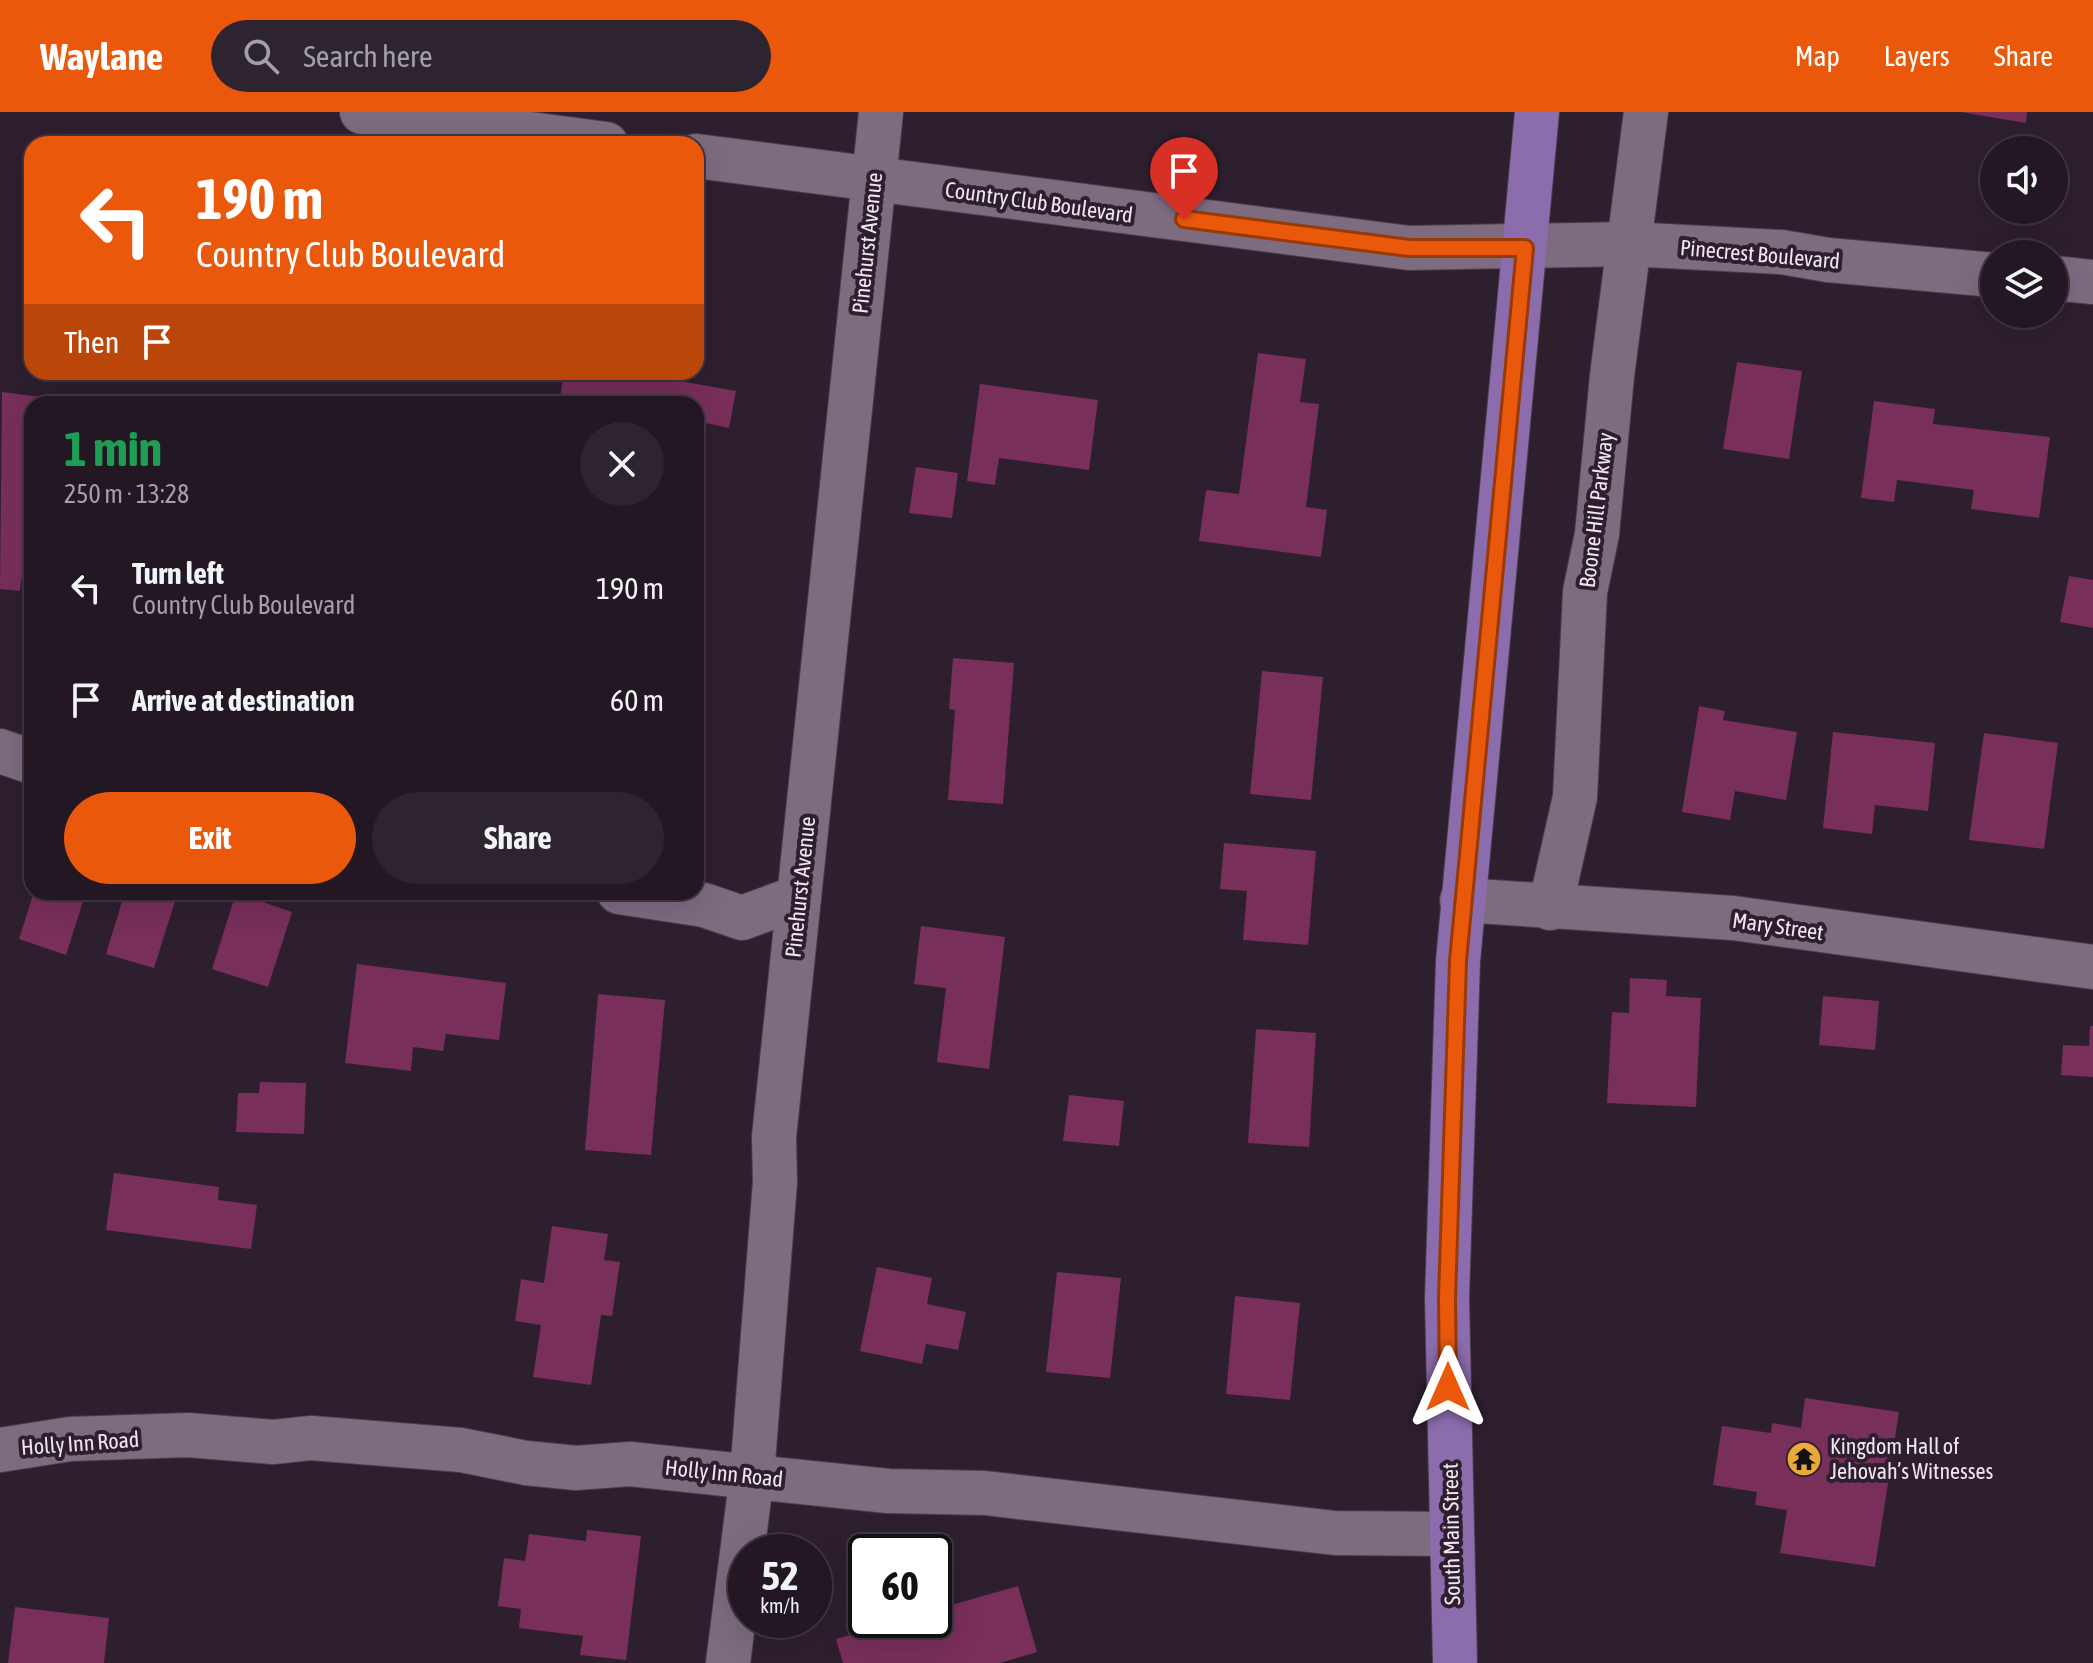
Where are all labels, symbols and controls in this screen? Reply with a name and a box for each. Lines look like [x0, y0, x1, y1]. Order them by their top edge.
search box [211, 20, 771, 92]
icon: search [239, 34, 283, 78]
text: Waylane [40, 35, 163, 78]
text: Search here [303, 39, 433, 73]
text: Map [1795, 40, 1840, 72]
text: Layers [1884, 40, 1950, 72]
text: Share [1994, 40, 2053, 72]
map controls [1980, 136, 2068, 328]
button: sound [1980, 136, 2068, 224]
pin [1150, 137, 1218, 219]
icon: arrive [1162, 149, 1206, 193]
text: 190 m [196, 167, 323, 231]
icon: left [64, 168, 168, 272]
street label: Pinehurst Avenue [847, 171, 887, 315]
street label: Country Club Boulevard [944, 176, 1134, 228]
text: Country Club Boulevard [196, 233, 505, 275]
street label: Pinecrest Boulevard [1679, 234, 1841, 274]
button: layers [1980, 240, 2068, 328]
icon: arrive [135, 320, 179, 364]
text: Then [64, 325, 119, 359]
text: 1 min [64, 421, 162, 476]
button: close [580, 422, 664, 506]
street label: Boone Hill Parkway [1574, 431, 1618, 589]
text: 250 m · 13:28 [64, 479, 189, 509]
text: Turn left [132, 556, 224, 590]
icon: left [64, 566, 108, 610]
text: 190 m [596, 571, 664, 605]
text: Country Club Boulevard [132, 590, 355, 620]
icon: arrive [64, 678, 108, 722]
text: Arrive at destination [132, 683, 354, 717]
text: 60 m [610, 683, 664, 717]
button: Exit [64, 792, 356, 884]
button: Share [372, 792, 664, 884]
street label: Pinehurst Avenue [780, 815, 820, 959]
street label: Mary Street [1731, 907, 1825, 945]
position arrow [1406, 1345, 1490, 1429]
street label: Holly Inn Road [20, 1426, 140, 1460]
place label: Kingdom Hall of Jehovah’s Witnesses [1830, 1433, 1994, 1484]
temple icon: Kingdom Hall of Jehovah’s Witnesses [1785, 1440, 1823, 1478]
street label: Holly Inn Road [664, 1454, 784, 1492]
street label: South Main Street [1437, 1463, 1465, 1605]
speed limit sign: 60 [848, 1534, 952, 1638]
text: 52 [761, 1553, 799, 1598]
text: km/h [760, 1594, 800, 1617]

